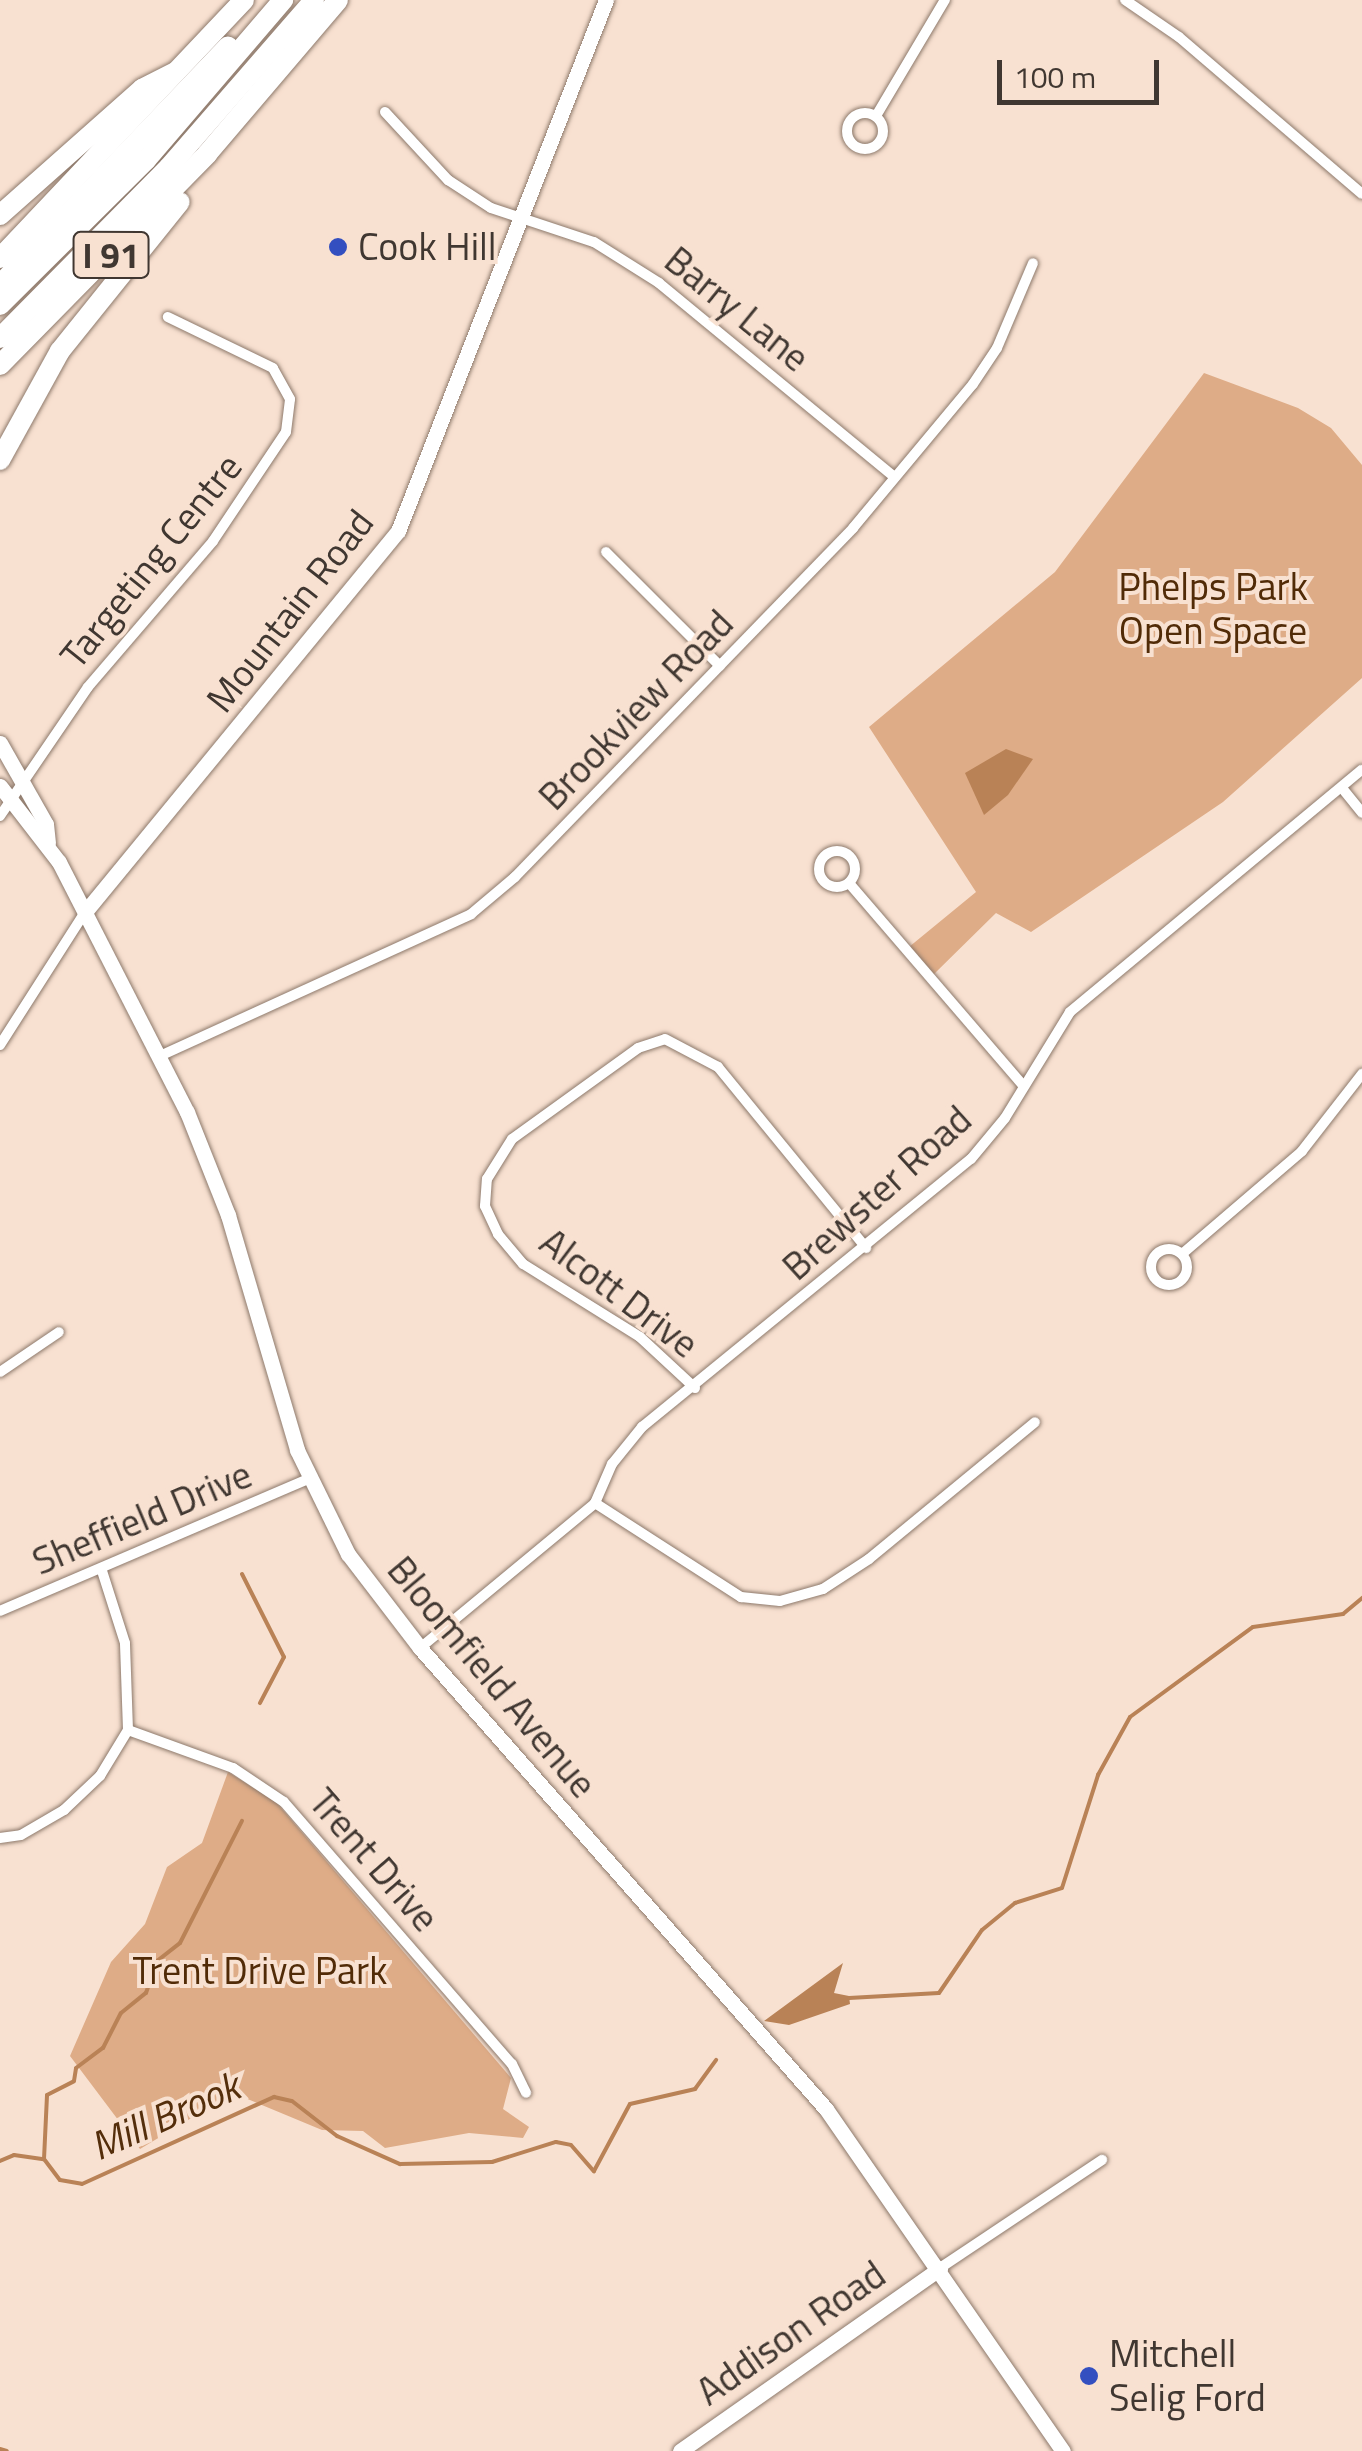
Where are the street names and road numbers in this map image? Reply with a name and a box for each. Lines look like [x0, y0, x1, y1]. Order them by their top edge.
road number: I 91 [71, 225, 151, 285]
street label: Barry Lane [656, 237, 818, 381]
street label: Targeting Centre [51, 445, 251, 677]
street label: Mountain Road [197, 501, 383, 721]
street label: Brookview Road [529, 601, 743, 819]
street label: Brewster Road [773, 1096, 981, 1290]
street label: Alcott Drive [531, 1219, 707, 1367]
street label: Sheffield Drive [26, 1451, 258, 1585]
street label: Bloomfield Avenue [378, 1547, 606, 1807]
street label: Trent Drive [300, 1779, 448, 1941]
street label: Addison Road [688, 2251, 894, 2415]

